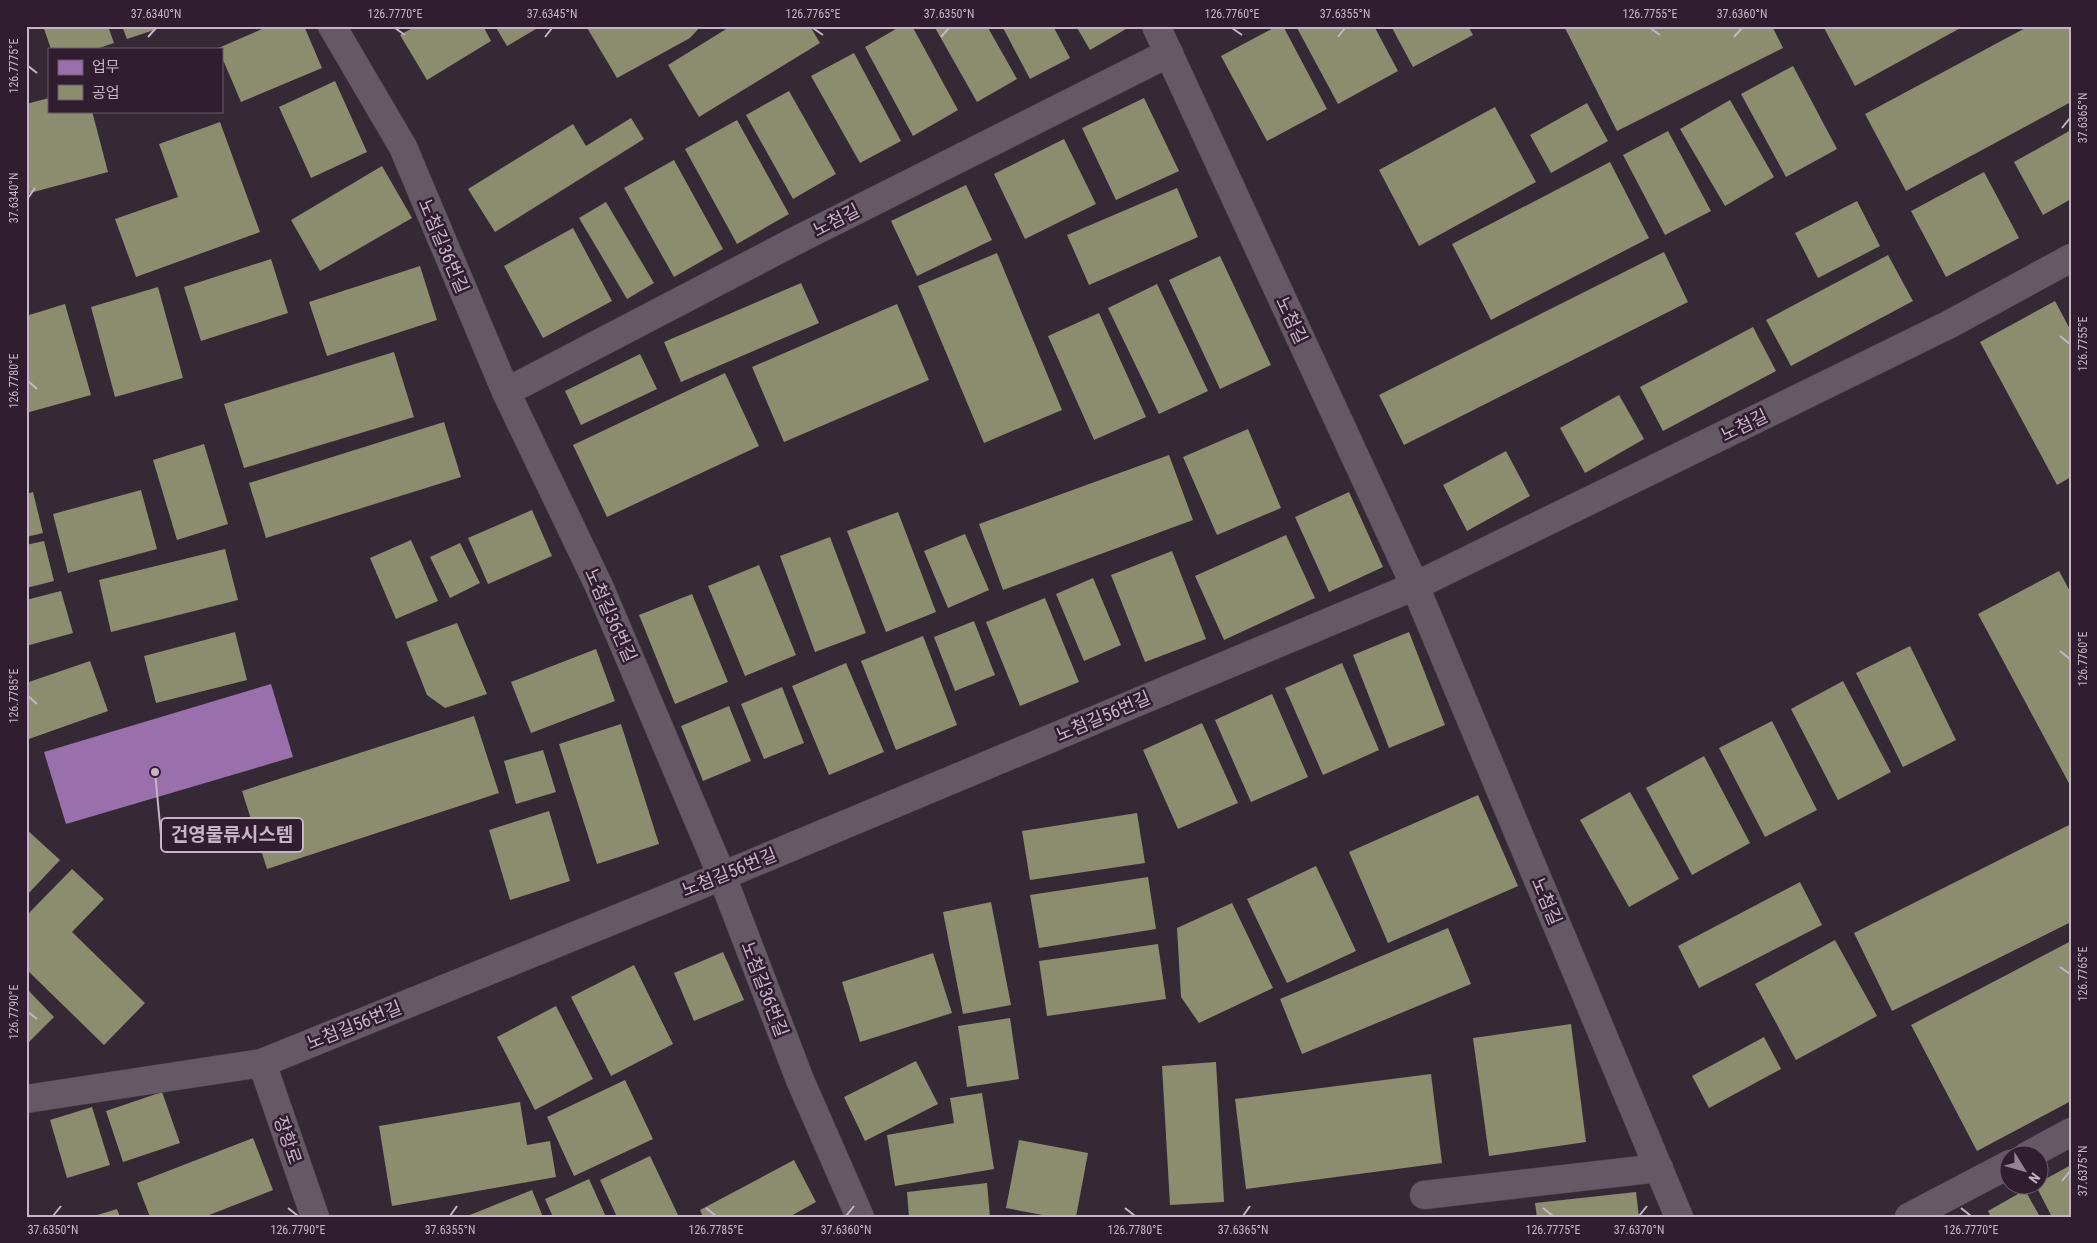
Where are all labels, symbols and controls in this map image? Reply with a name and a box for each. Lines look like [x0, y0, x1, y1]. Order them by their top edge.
text: 37.6340°N [131, 7, 181, 21]
text: 126.7770°E [367, 7, 423, 21]
text: 37.6345°N [527, 7, 577, 21]
text: 126.7765°E [785, 7, 841, 21]
text: 37.6350°N [924, 7, 974, 21]
text: 126.7760°E [1204, 7, 1260, 21]
text: 37.6355°N [1320, 7, 1370, 21]
text: 126.7755°E [1622, 7, 1678, 21]
text: 37.6360°N [1717, 7, 1767, 21]
text: 126.7775°E [7, 38, 21, 94]
legend [48, 48, 222, 112]
text: 업무 [92, 58, 120, 76]
text: 공업 [92, 84, 120, 102]
text: 37.6365°N [2076, 93, 2090, 143]
text: 37.6340°N [7, 173, 21, 223]
street label: 노첨길36번길 [415, 196, 473, 296]
street label: 노첨길 [809, 199, 863, 241]
street label: 노첨길 [1272, 293, 1312, 347]
text: 126.7755°E [2076, 316, 2090, 372]
text: 126.7780°E [7, 353, 21, 409]
street label: 노첨길 [1717, 405, 1771, 445]
street label: 노첨길36번길 [581, 565, 641, 665]
text: 126.7760°E [2076, 631, 2090, 687]
text: 126.7785°E [7, 668, 21, 724]
street label: 노첨길56번길 [1053, 687, 1153, 745]
callout: 건영물류시스템 [161, 818, 303, 852]
text: 건영물류시스템 [171, 823, 293, 846]
street label: 노첨길56번길 [678, 843, 780, 901]
street label: 노첨길 [1528, 874, 1566, 928]
street label: 노첨길36번길 [737, 938, 793, 1040]
text: 126.7765°E [2076, 946, 2090, 1002]
text: 126.7790°E [7, 984, 21, 1040]
street label: 노첨길56번길 [303, 996, 405, 1054]
street label: 장항로 [270, 1113, 306, 1167]
north arrow [2000, 1146, 2050, 1196]
text: 37.6375°N [2076, 1146, 2090, 1196]
text: N [2025, 1170, 2043, 1186]
text: 37.6350°N [28, 1223, 78, 1237]
text: 126.7790°E [270, 1223, 326, 1237]
text: 37.6355°N [425, 1223, 475, 1237]
text: 126.7785°E [688, 1223, 744, 1237]
text: 37.6360°N [821, 1223, 871, 1237]
text: 126.7780°E [1107, 1223, 1163, 1237]
text: 37.6365°N [1218, 1223, 1268, 1237]
text: 126.7775°E [1525, 1223, 1581, 1237]
text: 37.6370°N [1614, 1223, 1664, 1237]
text: 126.7770°E [1943, 1223, 1999, 1237]

